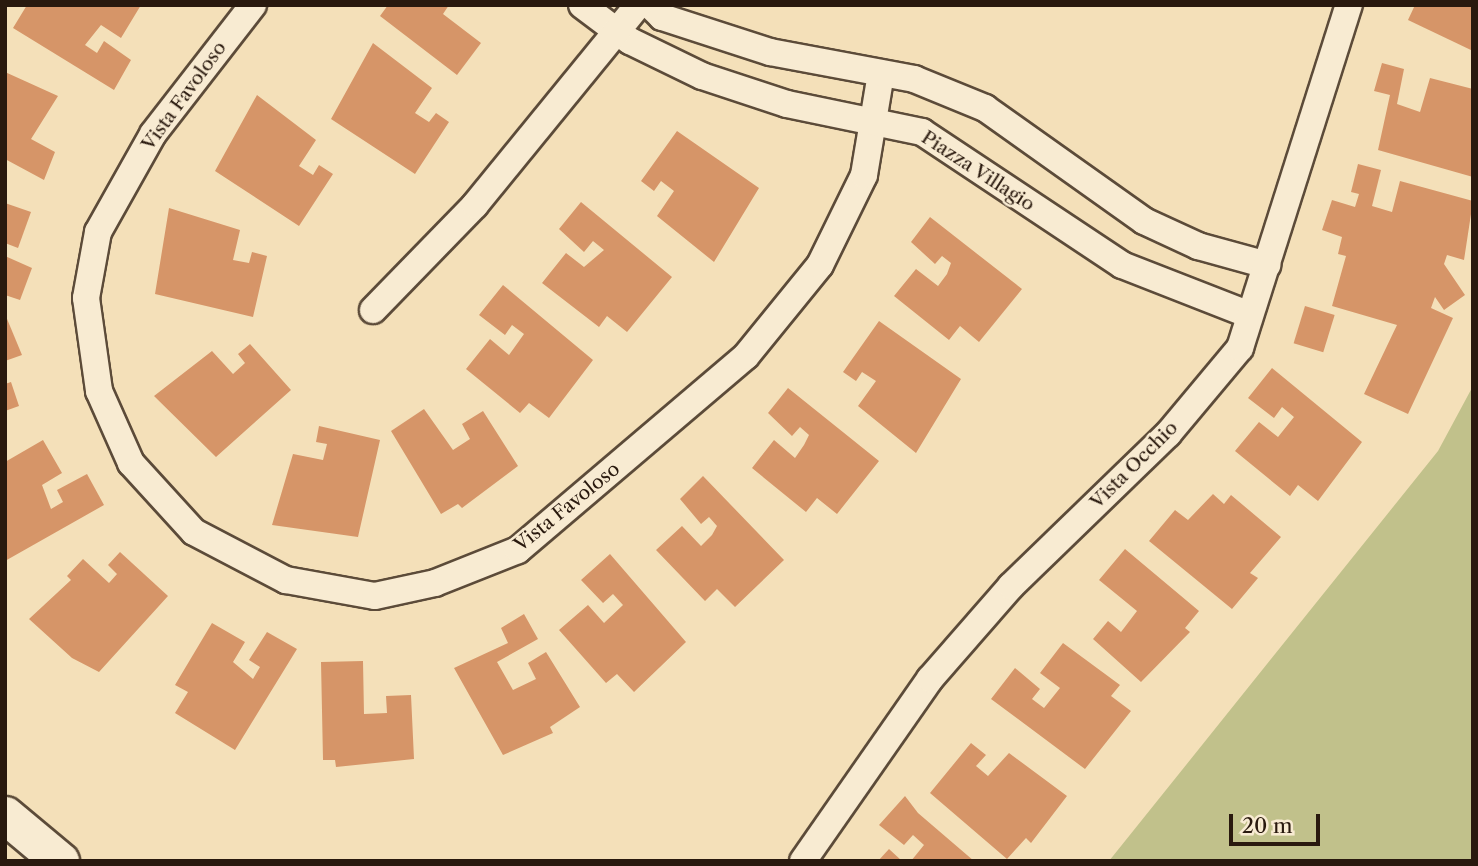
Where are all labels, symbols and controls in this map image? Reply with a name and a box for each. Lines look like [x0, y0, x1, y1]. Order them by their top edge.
street label: Vista Favoloso [137, 37, 231, 155]
street label: Piazza Villagio [917, 126, 1039, 216]
street label: Vista Occhio [1085, 416, 1183, 514]
street label: Vista Favoloso [510, 457, 624, 557]
scale bar [1233, 800, 1324, 844]
text: 20 m [1242, 813, 1293, 838]

